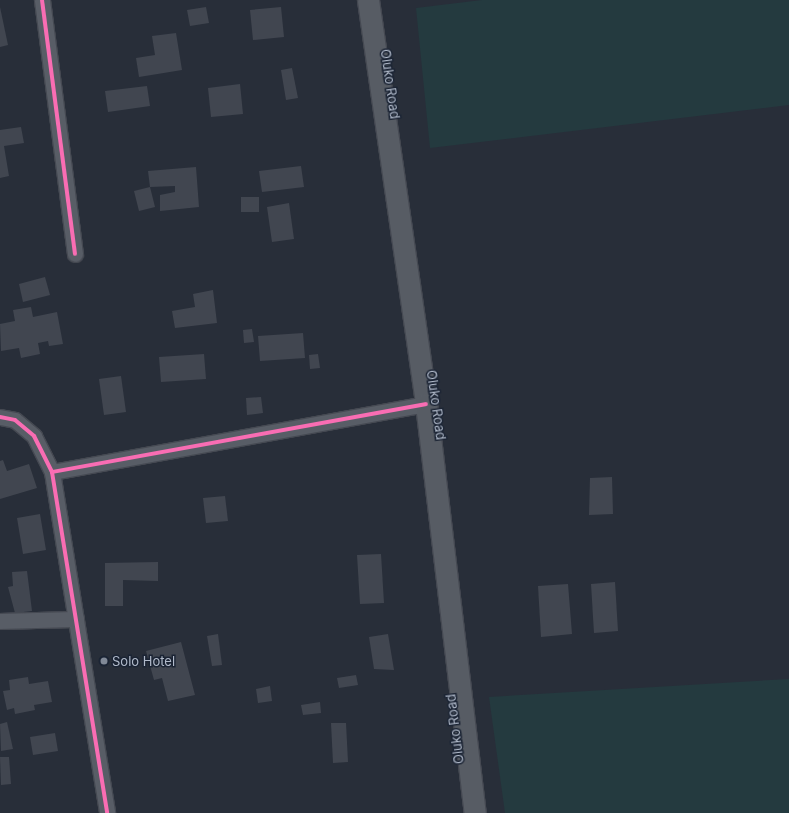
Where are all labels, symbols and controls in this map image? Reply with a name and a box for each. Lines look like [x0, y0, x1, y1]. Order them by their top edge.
street label: Oluko Road [377, 48, 403, 120]
street label: Oluko Road [423, 369, 449, 441]
place label: Solo Hotel [112, 653, 175, 669]
marker: Solo Hotel [99, 656, 109, 666]
street label: Oluko Road [443, 693, 467, 765]

